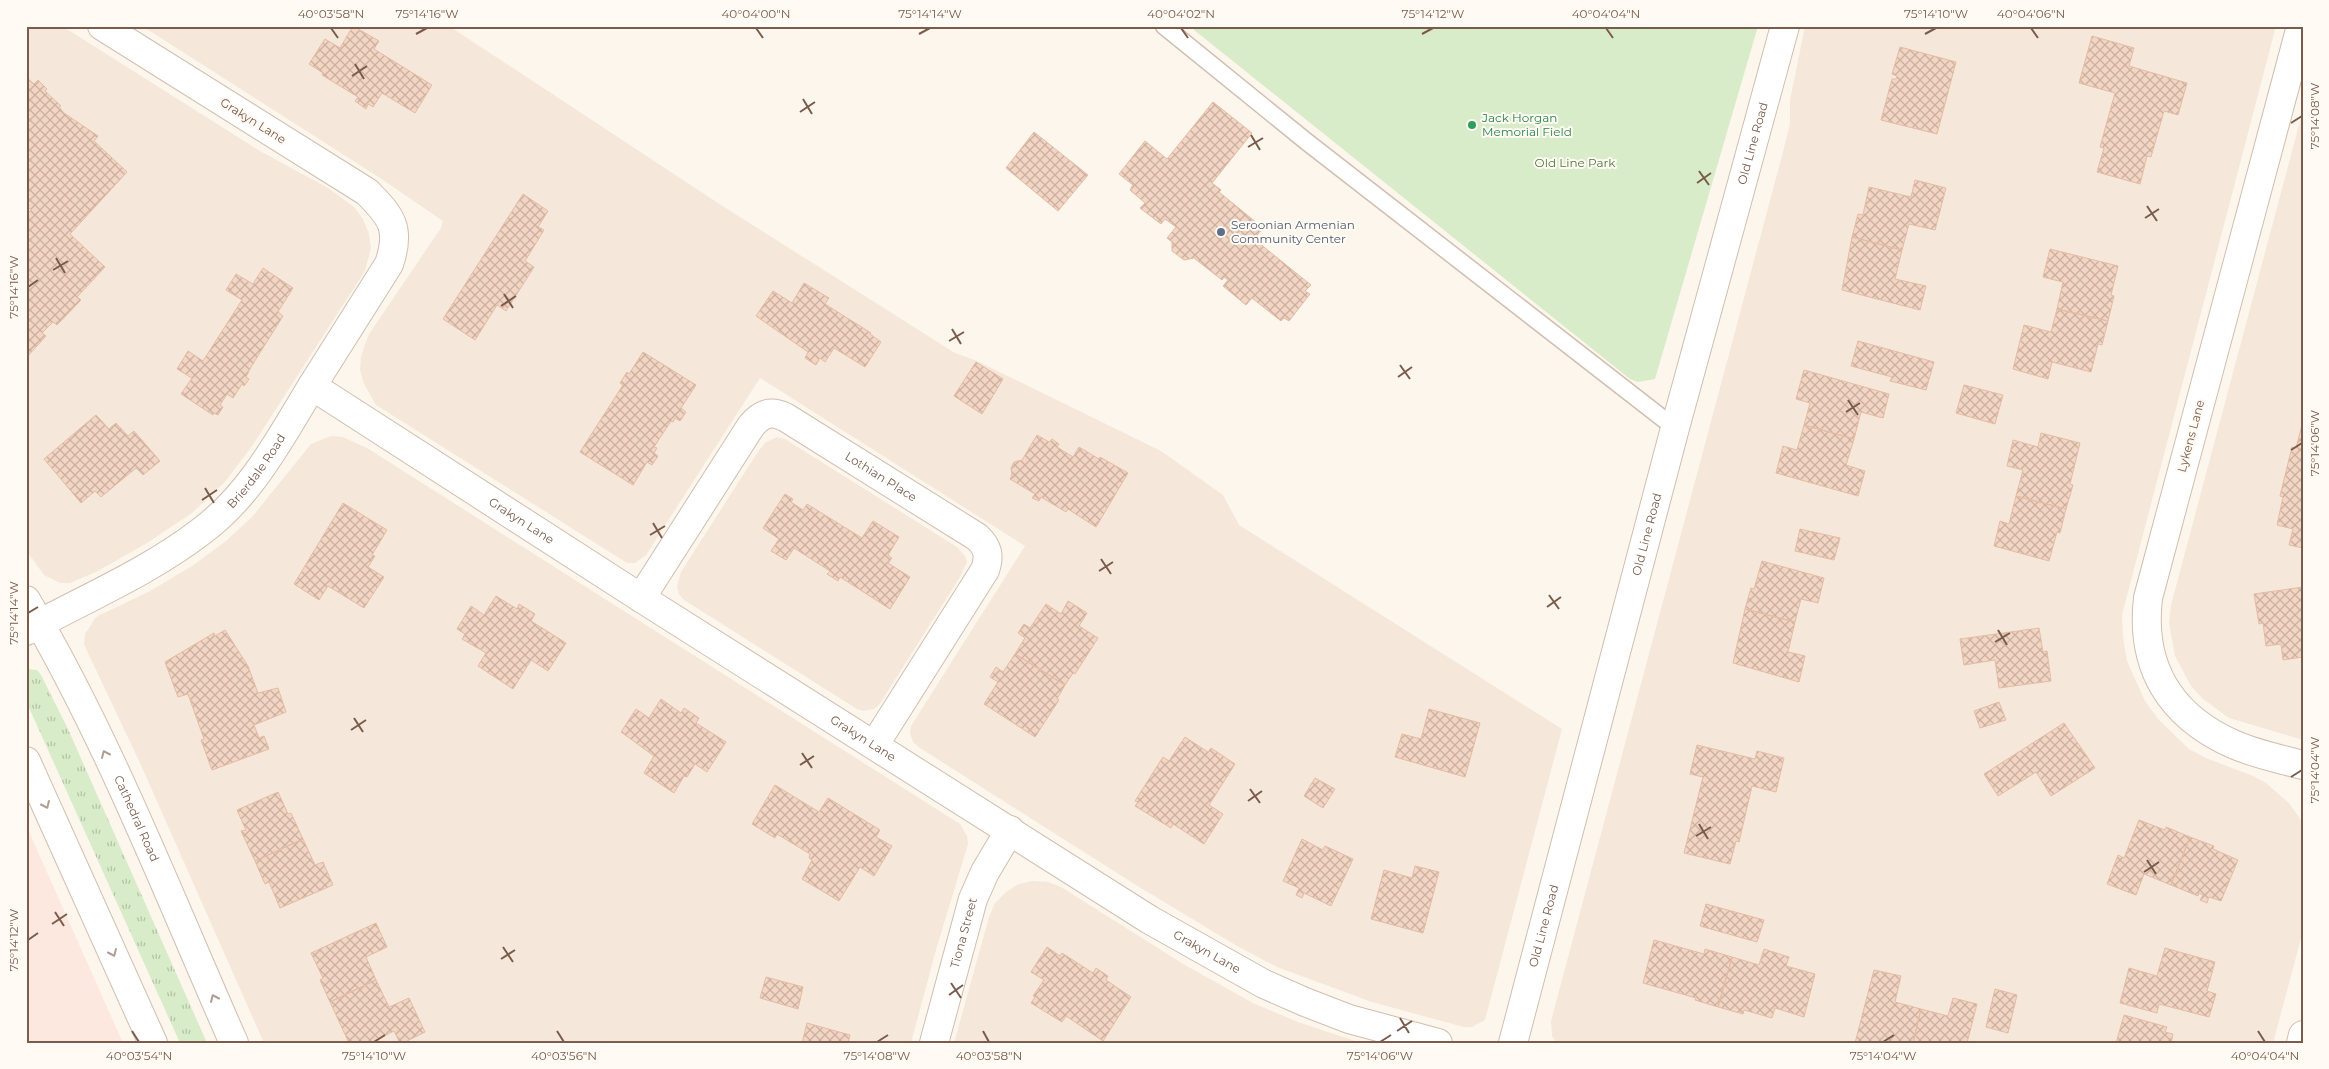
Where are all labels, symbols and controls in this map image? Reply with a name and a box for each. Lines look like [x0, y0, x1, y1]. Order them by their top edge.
text: 40°03'58"N [298, 6, 364, 21]
text: 75°14'16"W [395, 6, 459, 21]
text: 40°04'00"N [721, 6, 791, 21]
text: 75°14'14"W [898, 6, 962, 21]
text: 40°04'02"N [1147, 6, 1215, 21]
text: 75°14'12"W [1402, 6, 1464, 21]
text: 40°04'04"N [1572, 6, 1640, 21]
text: 75°14'10"W [1904, 6, 1968, 21]
text: 40°04'06"N [1997, 6, 2065, 21]
text: 75°14'08"W [2307, 83, 2322, 149]
street label: Grakyn Lane [218, 94, 289, 147]
street label: Old Line Road [1734, 100, 1771, 186]
place label: Jack Horgan Memorial Field [1481, 110, 1572, 139]
marker: Jack Horgan Memorial Field [1466, 119, 1478, 131]
park label: Old Line Park [1535, 155, 1616, 170]
place label: Seroonian Armenian Community Center [1231, 217, 1355, 246]
marker: Seroonian Armenian Community Center [1215, 226, 1227, 238]
text: 75°14'16"W [6, 255, 21, 319]
street label: Lykens Lane [2174, 398, 2207, 474]
text: 75°14'06"W [2307, 410, 2322, 476]
street label: Brierdale Road [224, 431, 288, 511]
street label: Lothian Place [842, 448, 920, 505]
street label: Old Line Road [1628, 491, 1665, 577]
street label: Grakyn Lane [486, 494, 557, 547]
text: 75°14'14"W [6, 581, 21, 645]
street label: Grakyn Lane [828, 712, 899, 764]
text: 75°14'04"W [2307, 737, 2322, 803]
one-way arrow [101, 750, 112, 759]
street label: Cathedral Road [111, 773, 163, 864]
one-way arrow [40, 800, 51, 809]
street label: Old Line Road [1525, 883, 1561, 969]
street label: Tiona Street [947, 896, 980, 970]
text: 75°14'12"W [6, 909, 21, 971]
street label: Grakyn Lane [1171, 927, 1244, 976]
one-way arrow [107, 948, 118, 957]
one-way arrow [210, 994, 220, 1003]
text: 40°03'54"N [106, 1048, 172, 1063]
text: 75°14'10"W [342, 1048, 406, 1063]
text: 40°03'56"N [531, 1048, 597, 1063]
text: 75°14'08"W [844, 1048, 910, 1063]
text: 40°03'58"N [956, 1048, 1022, 1063]
text: 75°14'06"W [1347, 1048, 1413, 1063]
text: 75°14'04"W [1850, 1048, 1916, 1063]
text: 40°04'04"N [2231, 1048, 2299, 1063]

